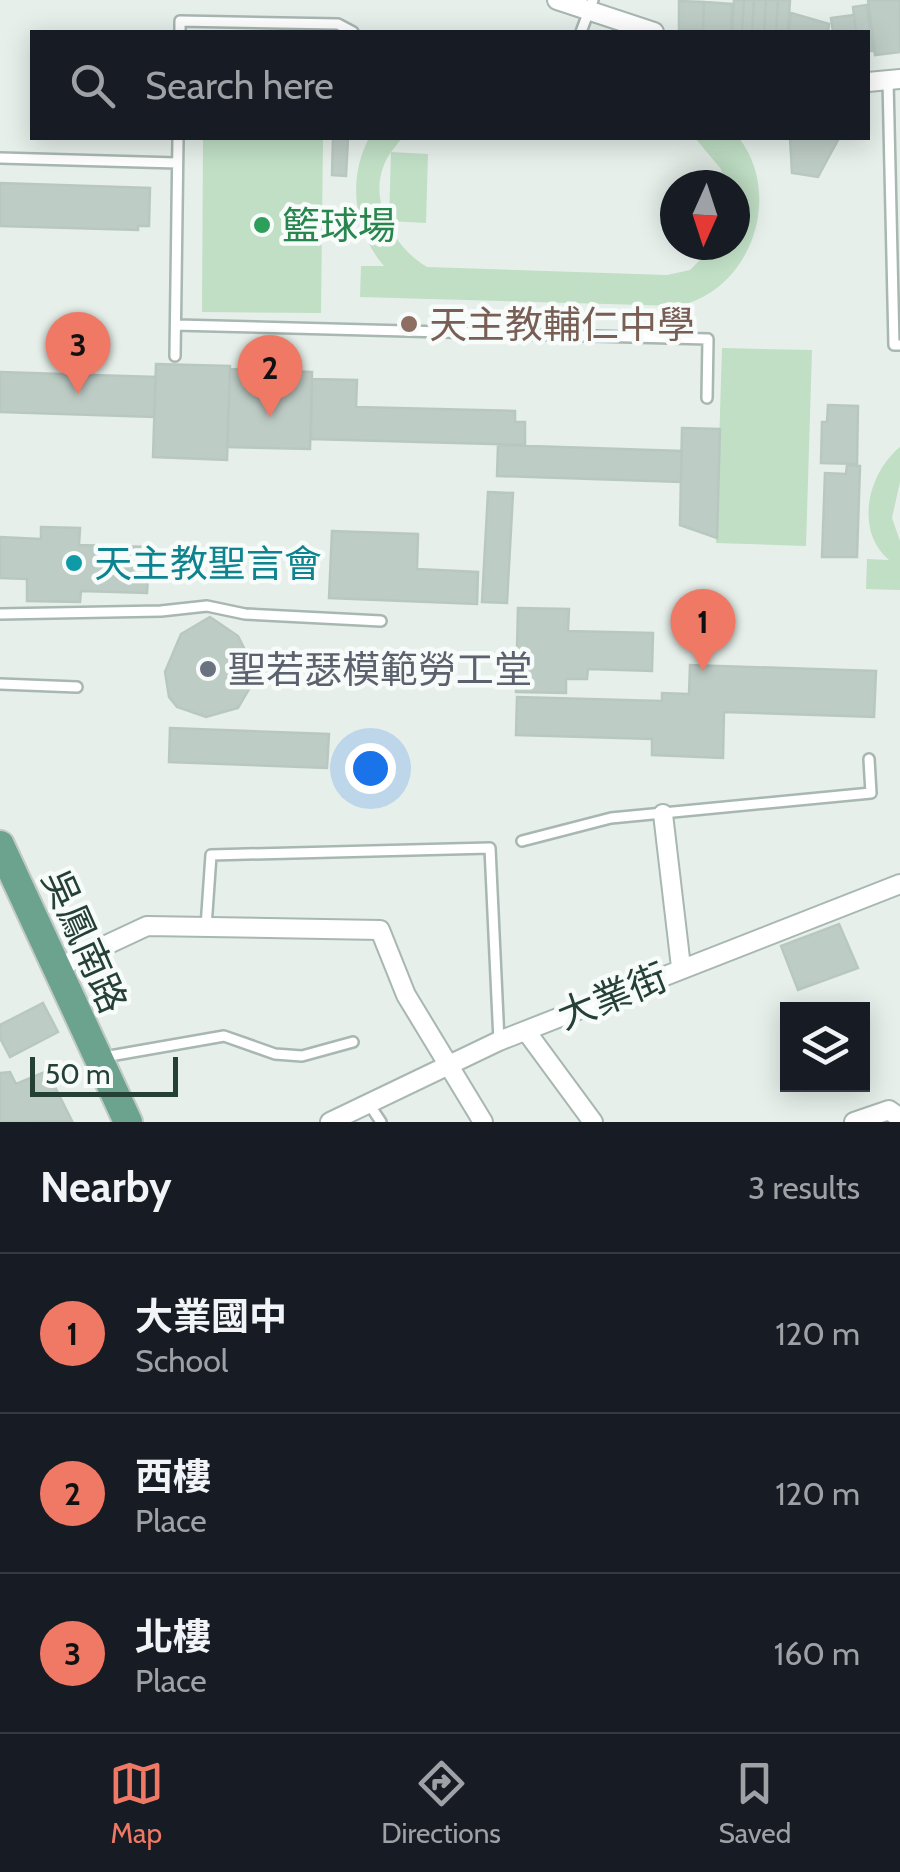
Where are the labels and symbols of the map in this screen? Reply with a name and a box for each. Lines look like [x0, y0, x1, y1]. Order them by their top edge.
north arrow [660, 170, 750, 260]
place label: 籃球場 [282, 202, 396, 249]
marker: 籃球場 [251, 214, 273, 236]
place label: 天主教輔仁中學 [429, 301, 695, 348]
pin: 3 [46, 312, 110, 394]
marker: 天主教輔仁中學 [398, 313, 420, 335]
pin: 2 [238, 334, 302, 417]
place label: 天主教聖言會 [94, 540, 322, 587]
marker: 天主教聖言會 [63, 552, 85, 574]
pin: 1 [670, 588, 736, 671]
place label: 聖若瑟模範勞工堂 [228, 646, 532, 693]
marker: 聖若瑟模範勞工堂 [197, 658, 219, 680]
your location [345, 743, 396, 794]
street label: 吳鳳南路 [33, 862, 137, 1020]
street label: 大業街 [550, 953, 674, 1039]
scale bar [30, 1052, 178, 1096]

